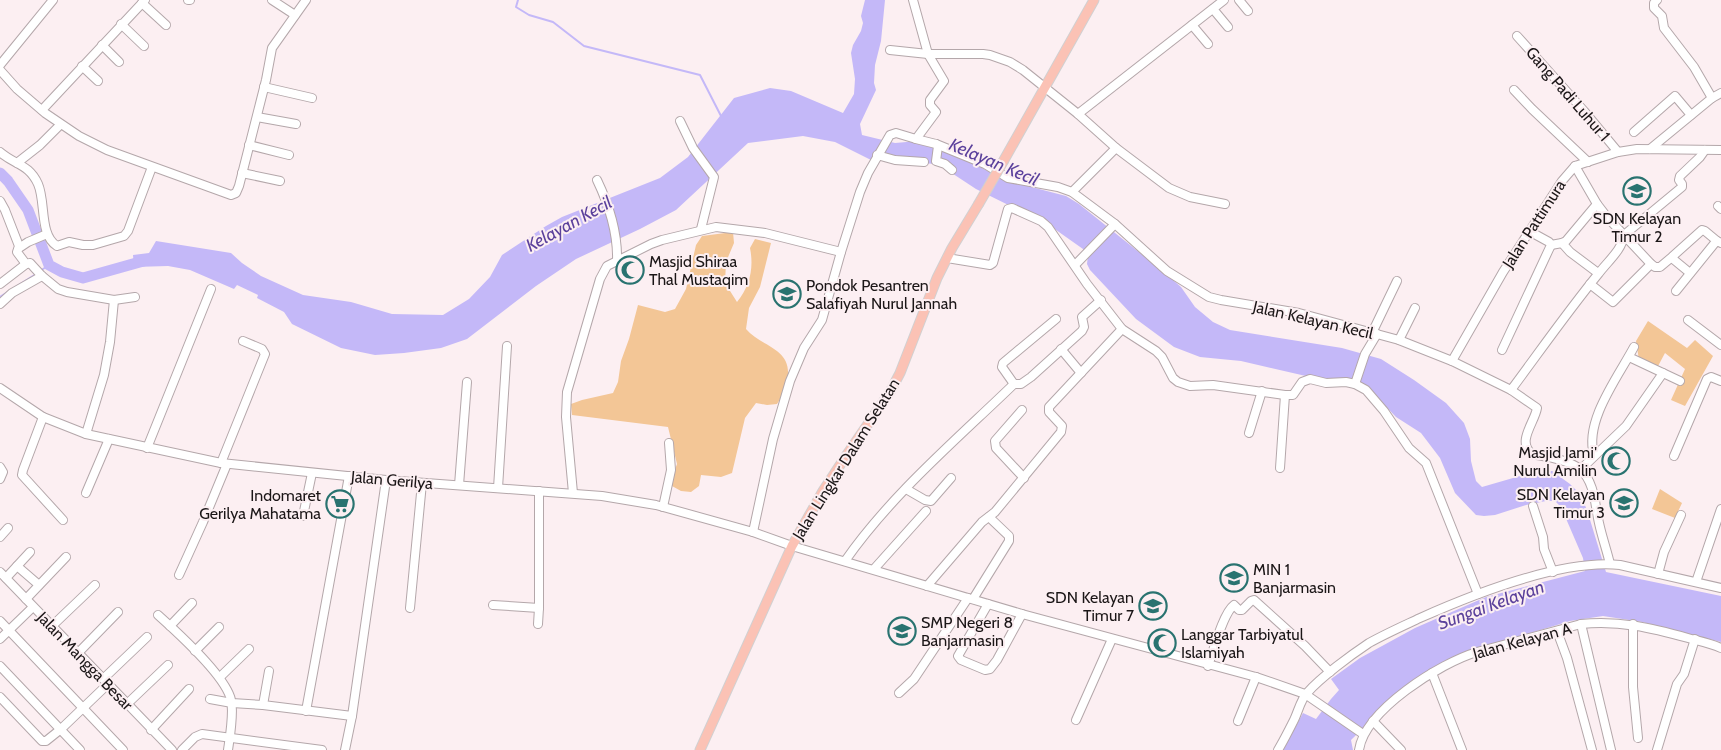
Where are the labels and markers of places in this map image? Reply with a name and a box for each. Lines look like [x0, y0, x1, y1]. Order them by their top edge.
school or university icon: SDN Kelayan Timur 2 [1622, 176, 1652, 206]
place label: SDN Kelayan Timur 2 [1593, 209, 1681, 246]
place label: Masjid Shiraa Thal Mustaqim [649, 252, 748, 289]
mosque icon: Masjid Shiraa Thal Mustaqim [615, 255, 645, 285]
place label: Pondok Pesantren Salafiyah Nurul Jannah [806, 276, 957, 313]
school or university icon: Pondok Pesantren Salafiyah Nurul Jannah [772, 279, 802, 309]
place label: Masjid Jami' Nurul Amilin [1513, 443, 1597, 480]
mosque icon: Masjid Jami' Nurul Amilin [1601, 446, 1631, 476]
place label: SDN Kelayan Timur 3 [1517, 485, 1605, 522]
place label: Indomaret Gerilya Mahatama [199, 486, 322, 523]
school or university icon: SDN Kelayan Timur 3 [1609, 488, 1639, 518]
supermarket icon: Indomaret Gerilya Mahatama [325, 489, 355, 519]
place label: MIN 1 Banjarmasin [1253, 560, 1336, 597]
school or university icon: MIN 1 Banjarmasin [1219, 563, 1249, 593]
place label: SDN Kelayan Timur 7 [1046, 588, 1134, 625]
school or university icon: SDN Kelayan Timur 7 [1138, 591, 1168, 621]
place label: SMP Negeri 8 Banjarmasin [921, 613, 1013, 650]
school or university icon: SMP Negeri 8 Banjarmasin [887, 616, 917, 646]
place label: Langgar Tarbiyatul Islamiyah [1181, 625, 1304, 662]
mosque icon: Langgar Tarbiyatul Islamiyah [1147, 628, 1177, 658]

